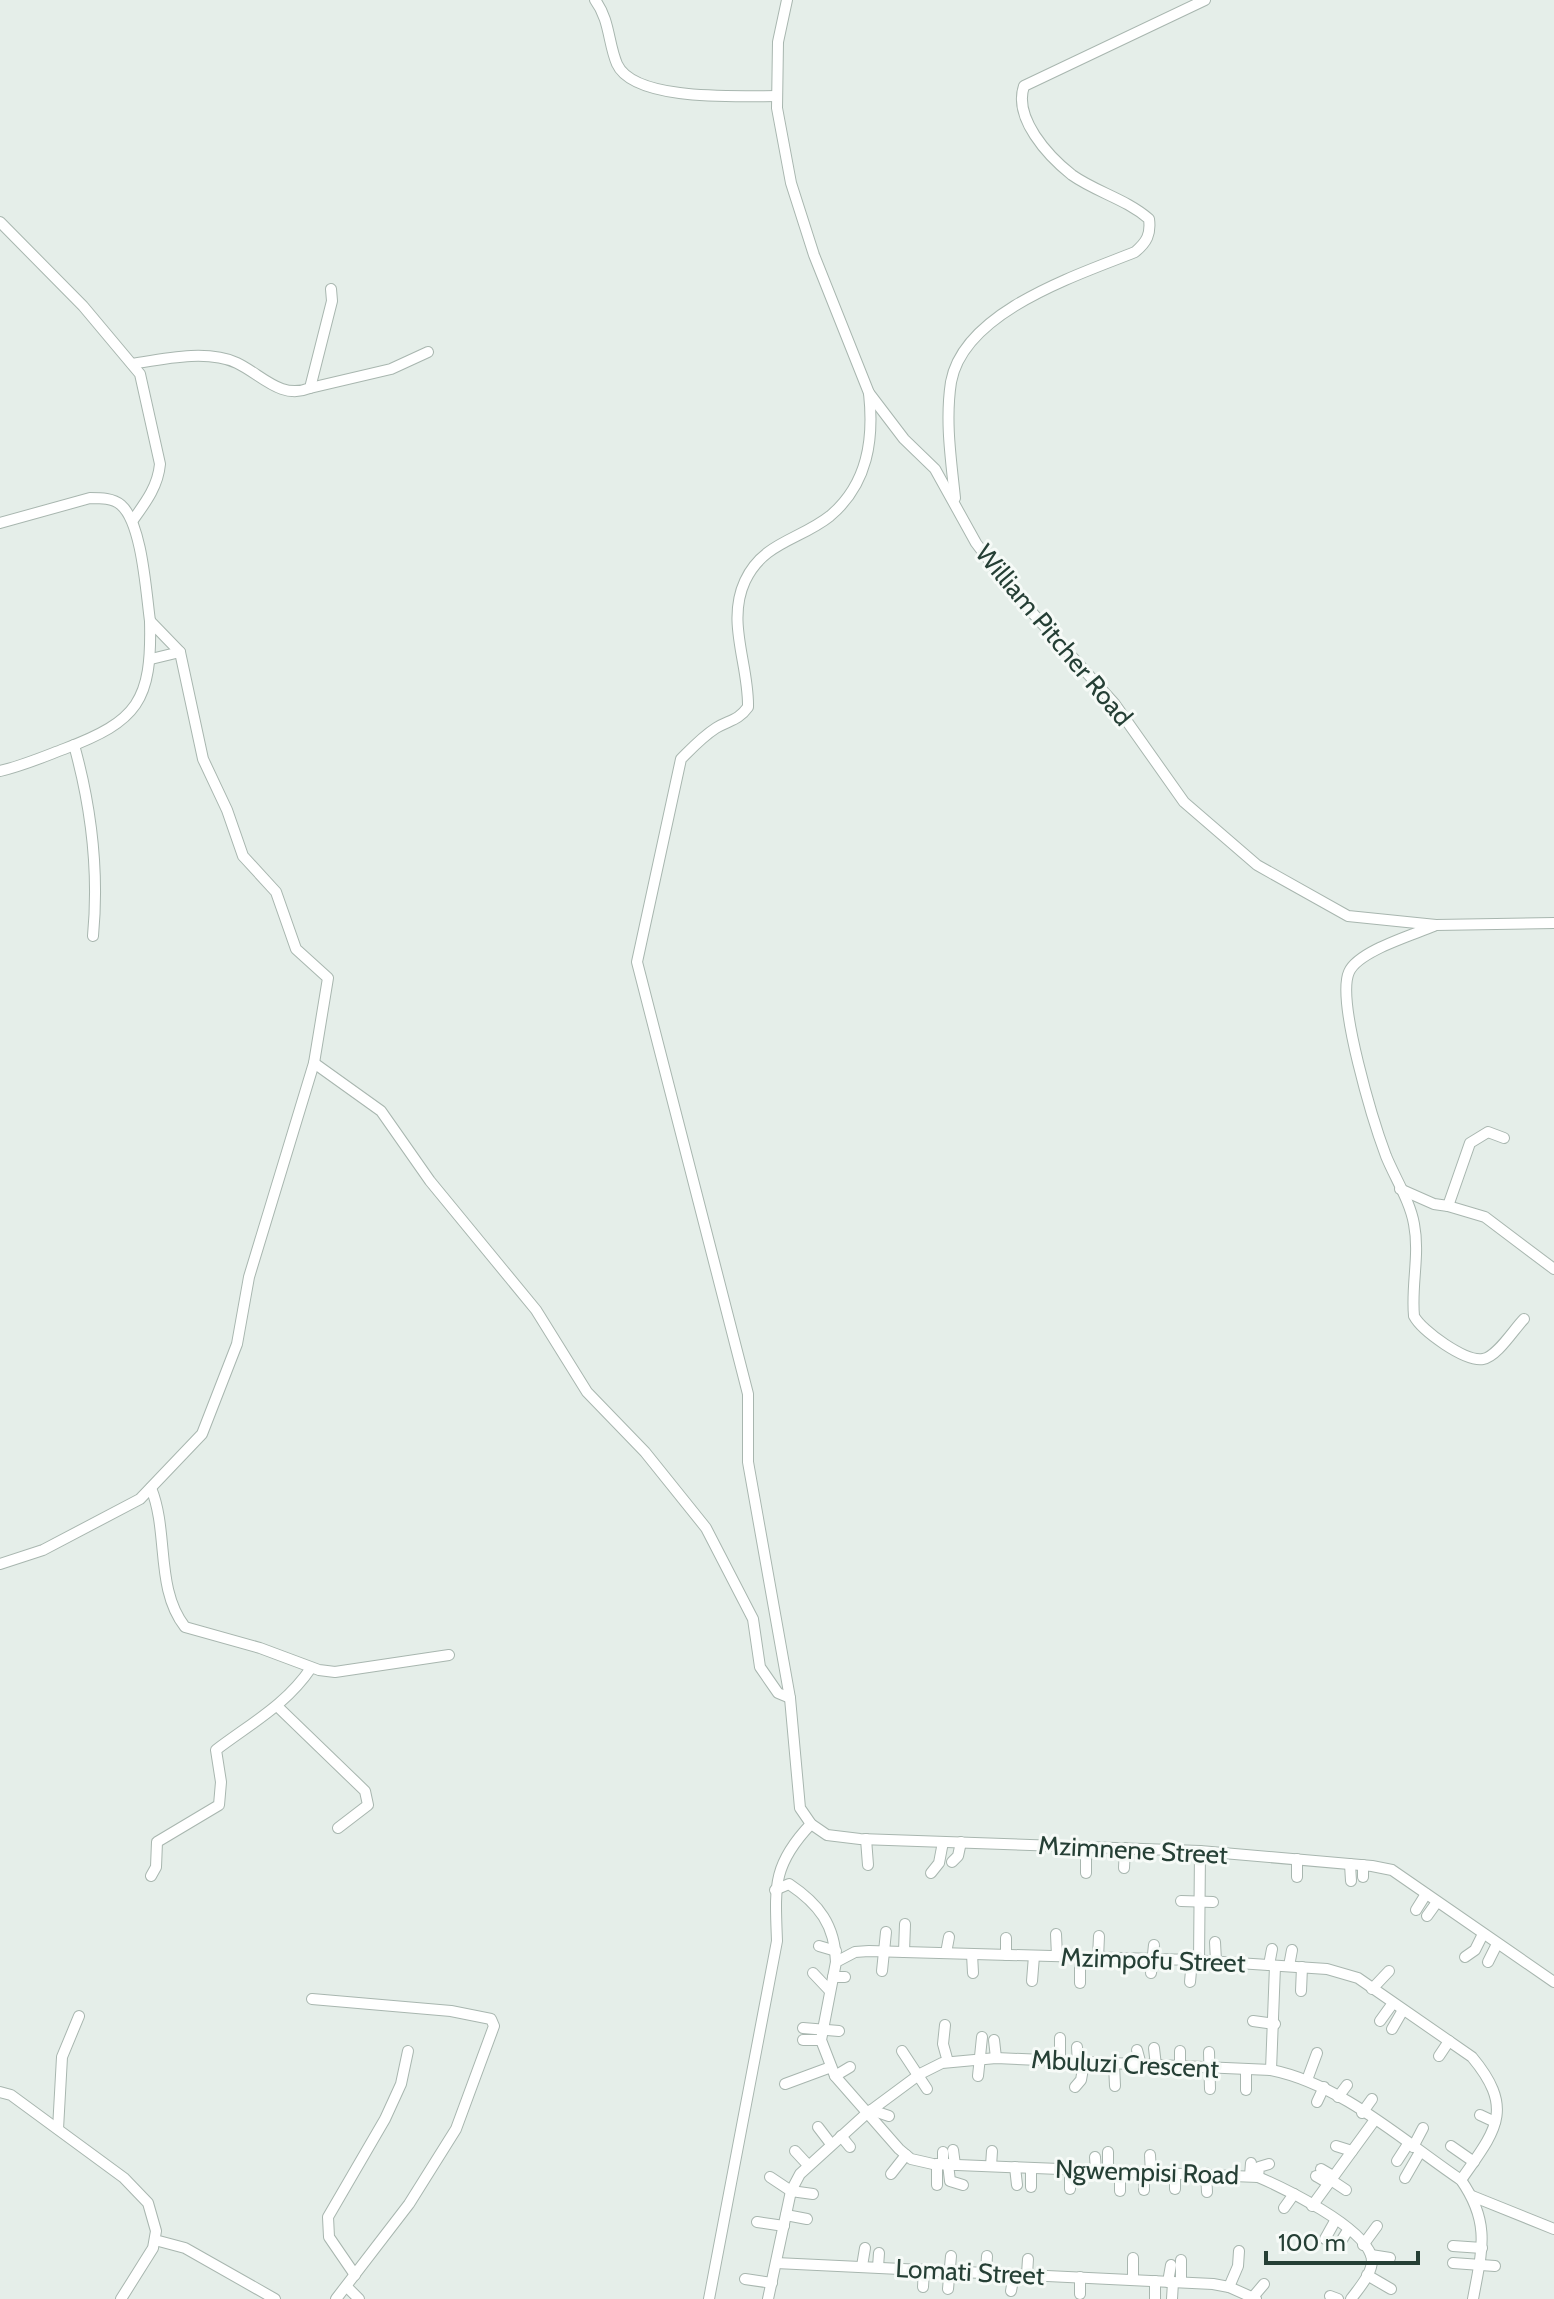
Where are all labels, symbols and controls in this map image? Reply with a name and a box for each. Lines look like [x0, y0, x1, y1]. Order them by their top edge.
street label: William Pitcher Road [969, 538, 1139, 732]
street label: Mzimnene Street [1037, 1829, 1229, 1871]
street label: Mzimpofu Street [1060, 1941, 1246, 1979]
street label: Mbuluzi Crescent [1030, 2043, 1220, 2085]
street label: Ngwempisi Road [1054, 2153, 1240, 2191]
scale bar [1266, 2215, 1418, 2265]
text: 100 m [1278, 2228, 1346, 2257]
street label: Lomati Street [895, 2252, 1045, 2292]

